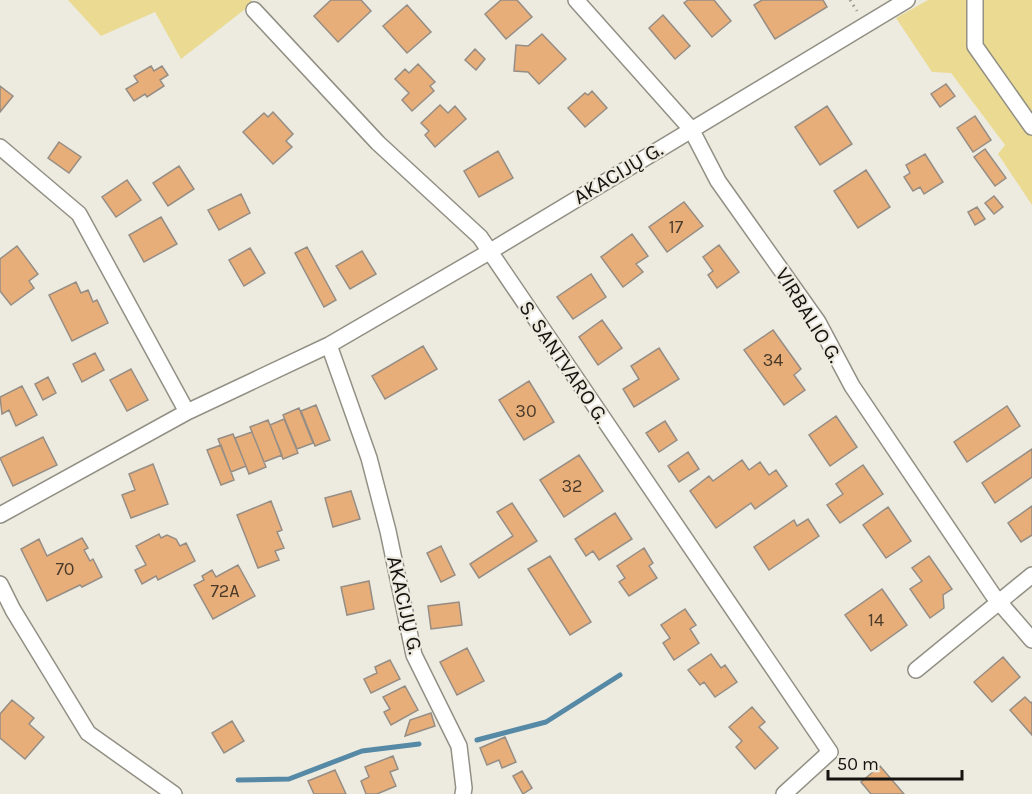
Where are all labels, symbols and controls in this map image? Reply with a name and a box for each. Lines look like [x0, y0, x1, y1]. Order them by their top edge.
street label: AKACIJŲ G. [569, 137, 667, 209]
house number: 17 [669, 216, 684, 238]
street label: VIRBALIO G. [770, 263, 848, 367]
street label: S. SANTVARO G. [514, 296, 614, 428]
house number: 34 [763, 349, 783, 371]
house number: 30 [515, 400, 537, 422]
house number: 32 [561, 475, 583, 497]
street label: AKACIJŲ G. [382, 554, 428, 657]
house number: 70 [55, 558, 75, 580]
house number: 72A [210, 580, 240, 602]
house number: 14 [868, 609, 884, 631]
scale bar [828, 743, 962, 781]
text: 50 m [837, 753, 879, 775]

